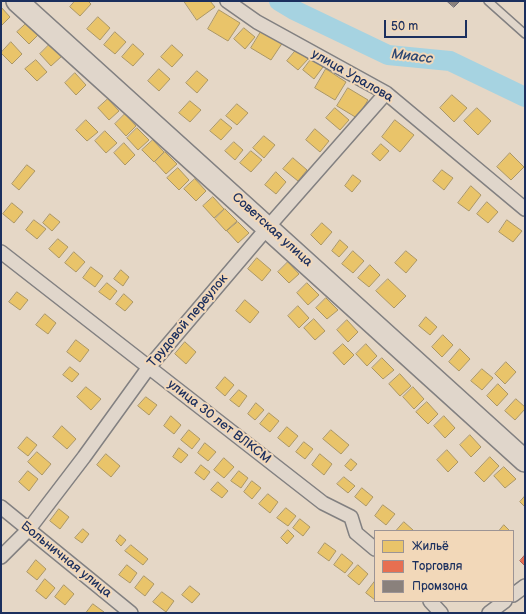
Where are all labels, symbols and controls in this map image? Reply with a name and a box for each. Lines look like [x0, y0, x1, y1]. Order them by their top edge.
scale bar [386, 12, 469, 38]
text: 50 m [391, 19, 418, 34]
street label: улица Уралова [308, 46, 396, 106]
water label: Миасс [390, 46, 434, 68]
street label: Советская улица [229, 190, 315, 270]
street label: Трудовой переулок [145, 271, 231, 371]
street label: улица 30 лет ВЛКСМ [164, 377, 274, 467]
street label: Больничная улица [17, 519, 115, 601]
legend [374, 530, 514, 602]
text: Жильё [412, 539, 449, 554]
text: Торговля [412, 559, 462, 574]
text: Промзона [412, 579, 468, 594]

